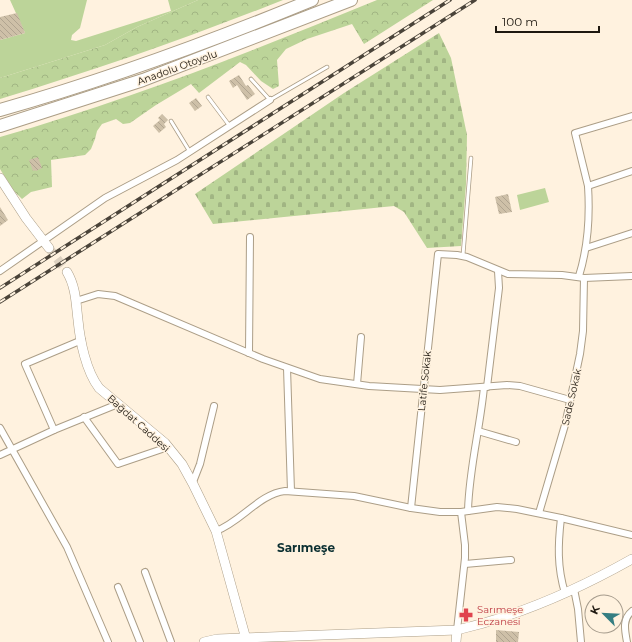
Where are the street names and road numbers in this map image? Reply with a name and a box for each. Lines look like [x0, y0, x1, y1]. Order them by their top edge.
street label: Anadolu Otoyolu [135, 47, 219, 88]
street label: Latife Sokak [415, 350, 434, 412]
street label: Sade Sokak [559, 368, 584, 427]
street label: Bağdat Caddesi [105, 392, 173, 455]

